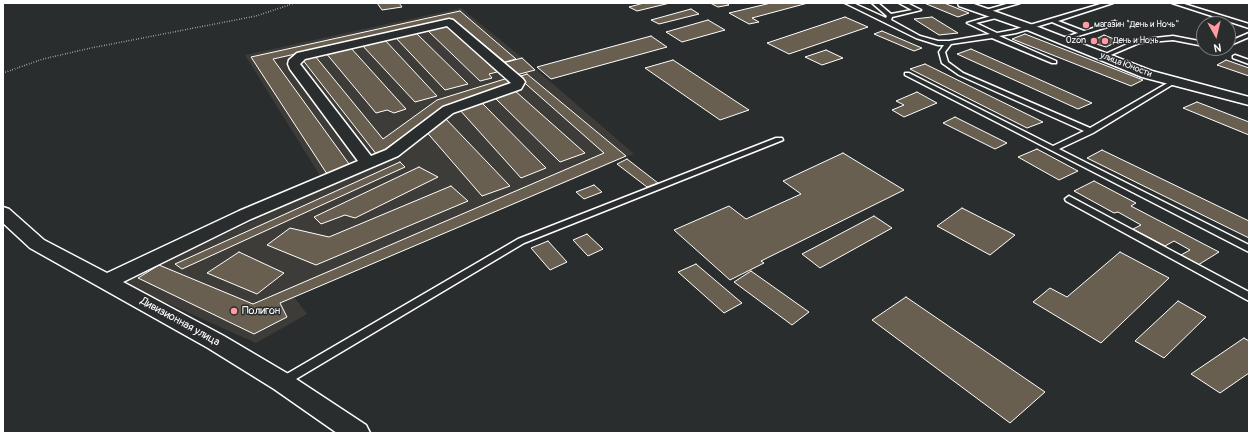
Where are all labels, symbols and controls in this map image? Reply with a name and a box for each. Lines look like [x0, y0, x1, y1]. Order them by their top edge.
north arrow [1196, 16, 1236, 56]
marker: магазин "День и Ночь" [1081, 20, 1091, 30]
place label: магазин "День и Ночь" [1094, 20, 1179, 30]
place label: Ozon [1066, 36, 1086, 46]
marker: Ozon [1089, 36, 1099, 46]
marker: День и Ночь [1100, 36, 1110, 46]
place label: День и Ночь [1113, 36, 1159, 46]
text: N [1213, 40, 1222, 54]
street label: улица Юности [1099, 50, 1153, 80]
street label: Дивизионная улица [138, 295, 222, 349]
place label: Полигон [242, 304, 280, 318]
marker: Полигон [229, 306, 239, 316]

